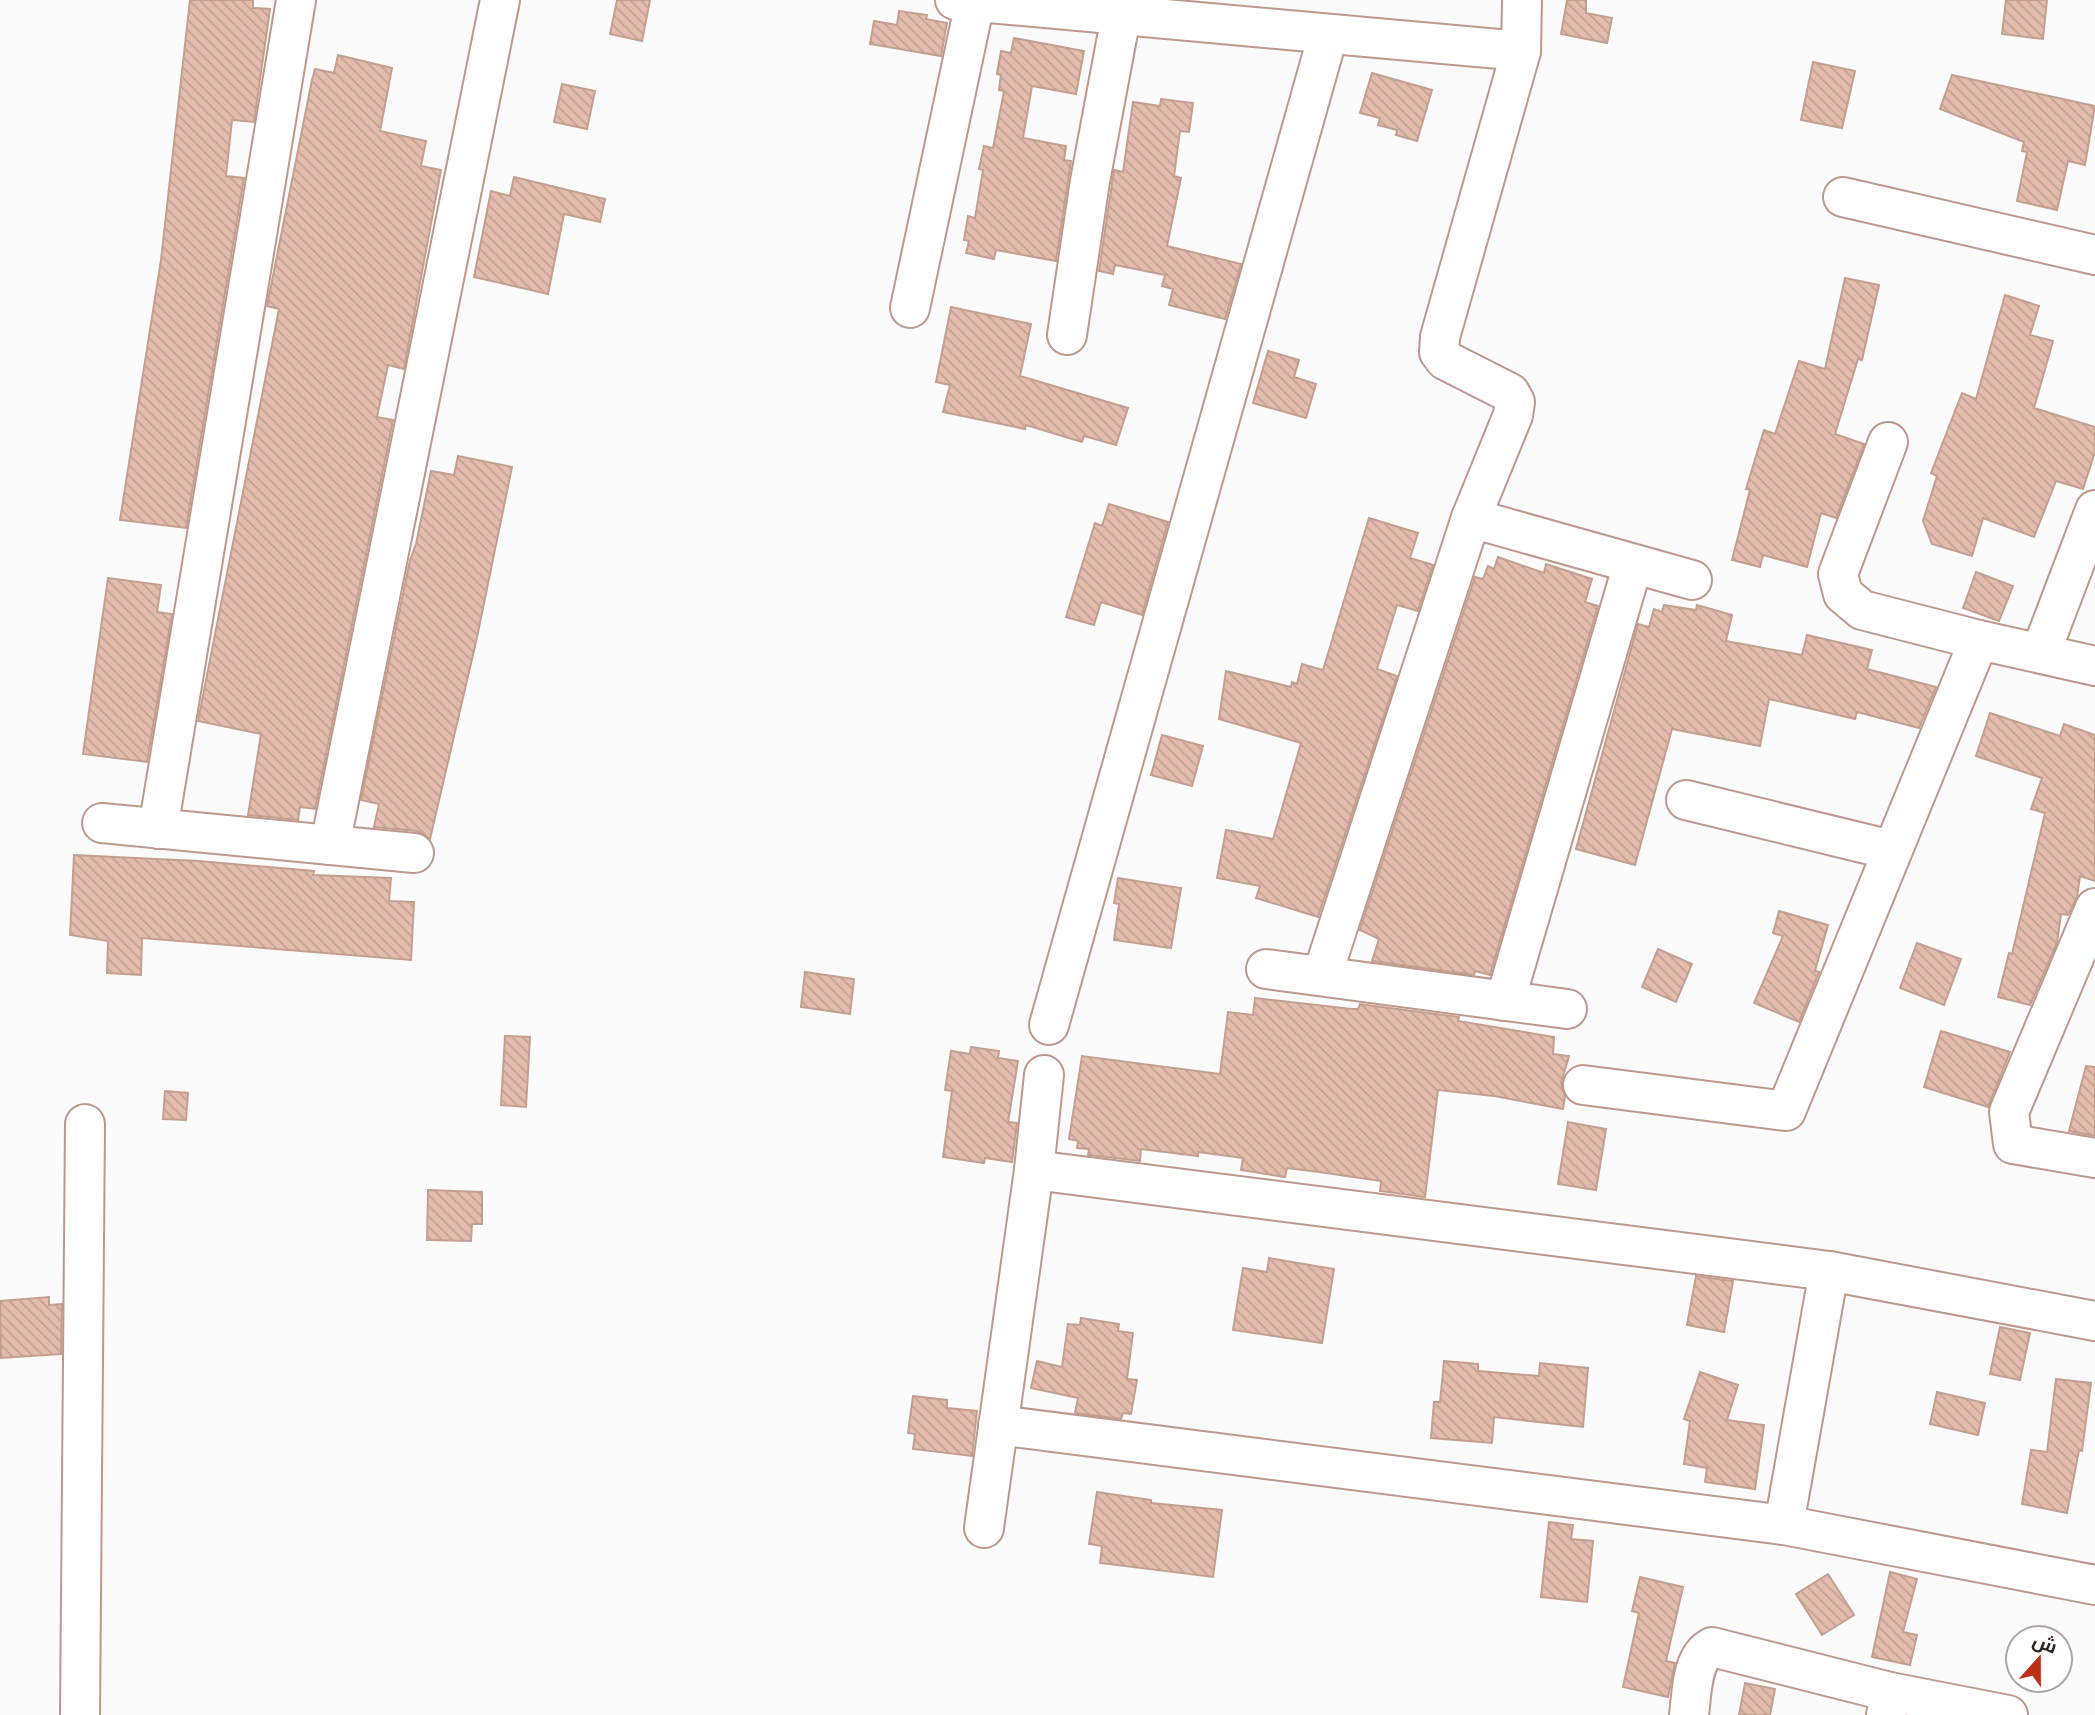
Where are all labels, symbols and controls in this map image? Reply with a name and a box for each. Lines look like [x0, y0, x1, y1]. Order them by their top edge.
north arrow [2004, 1624, 2074, 1694]
text: ش [2029, 1628, 2060, 1659]

